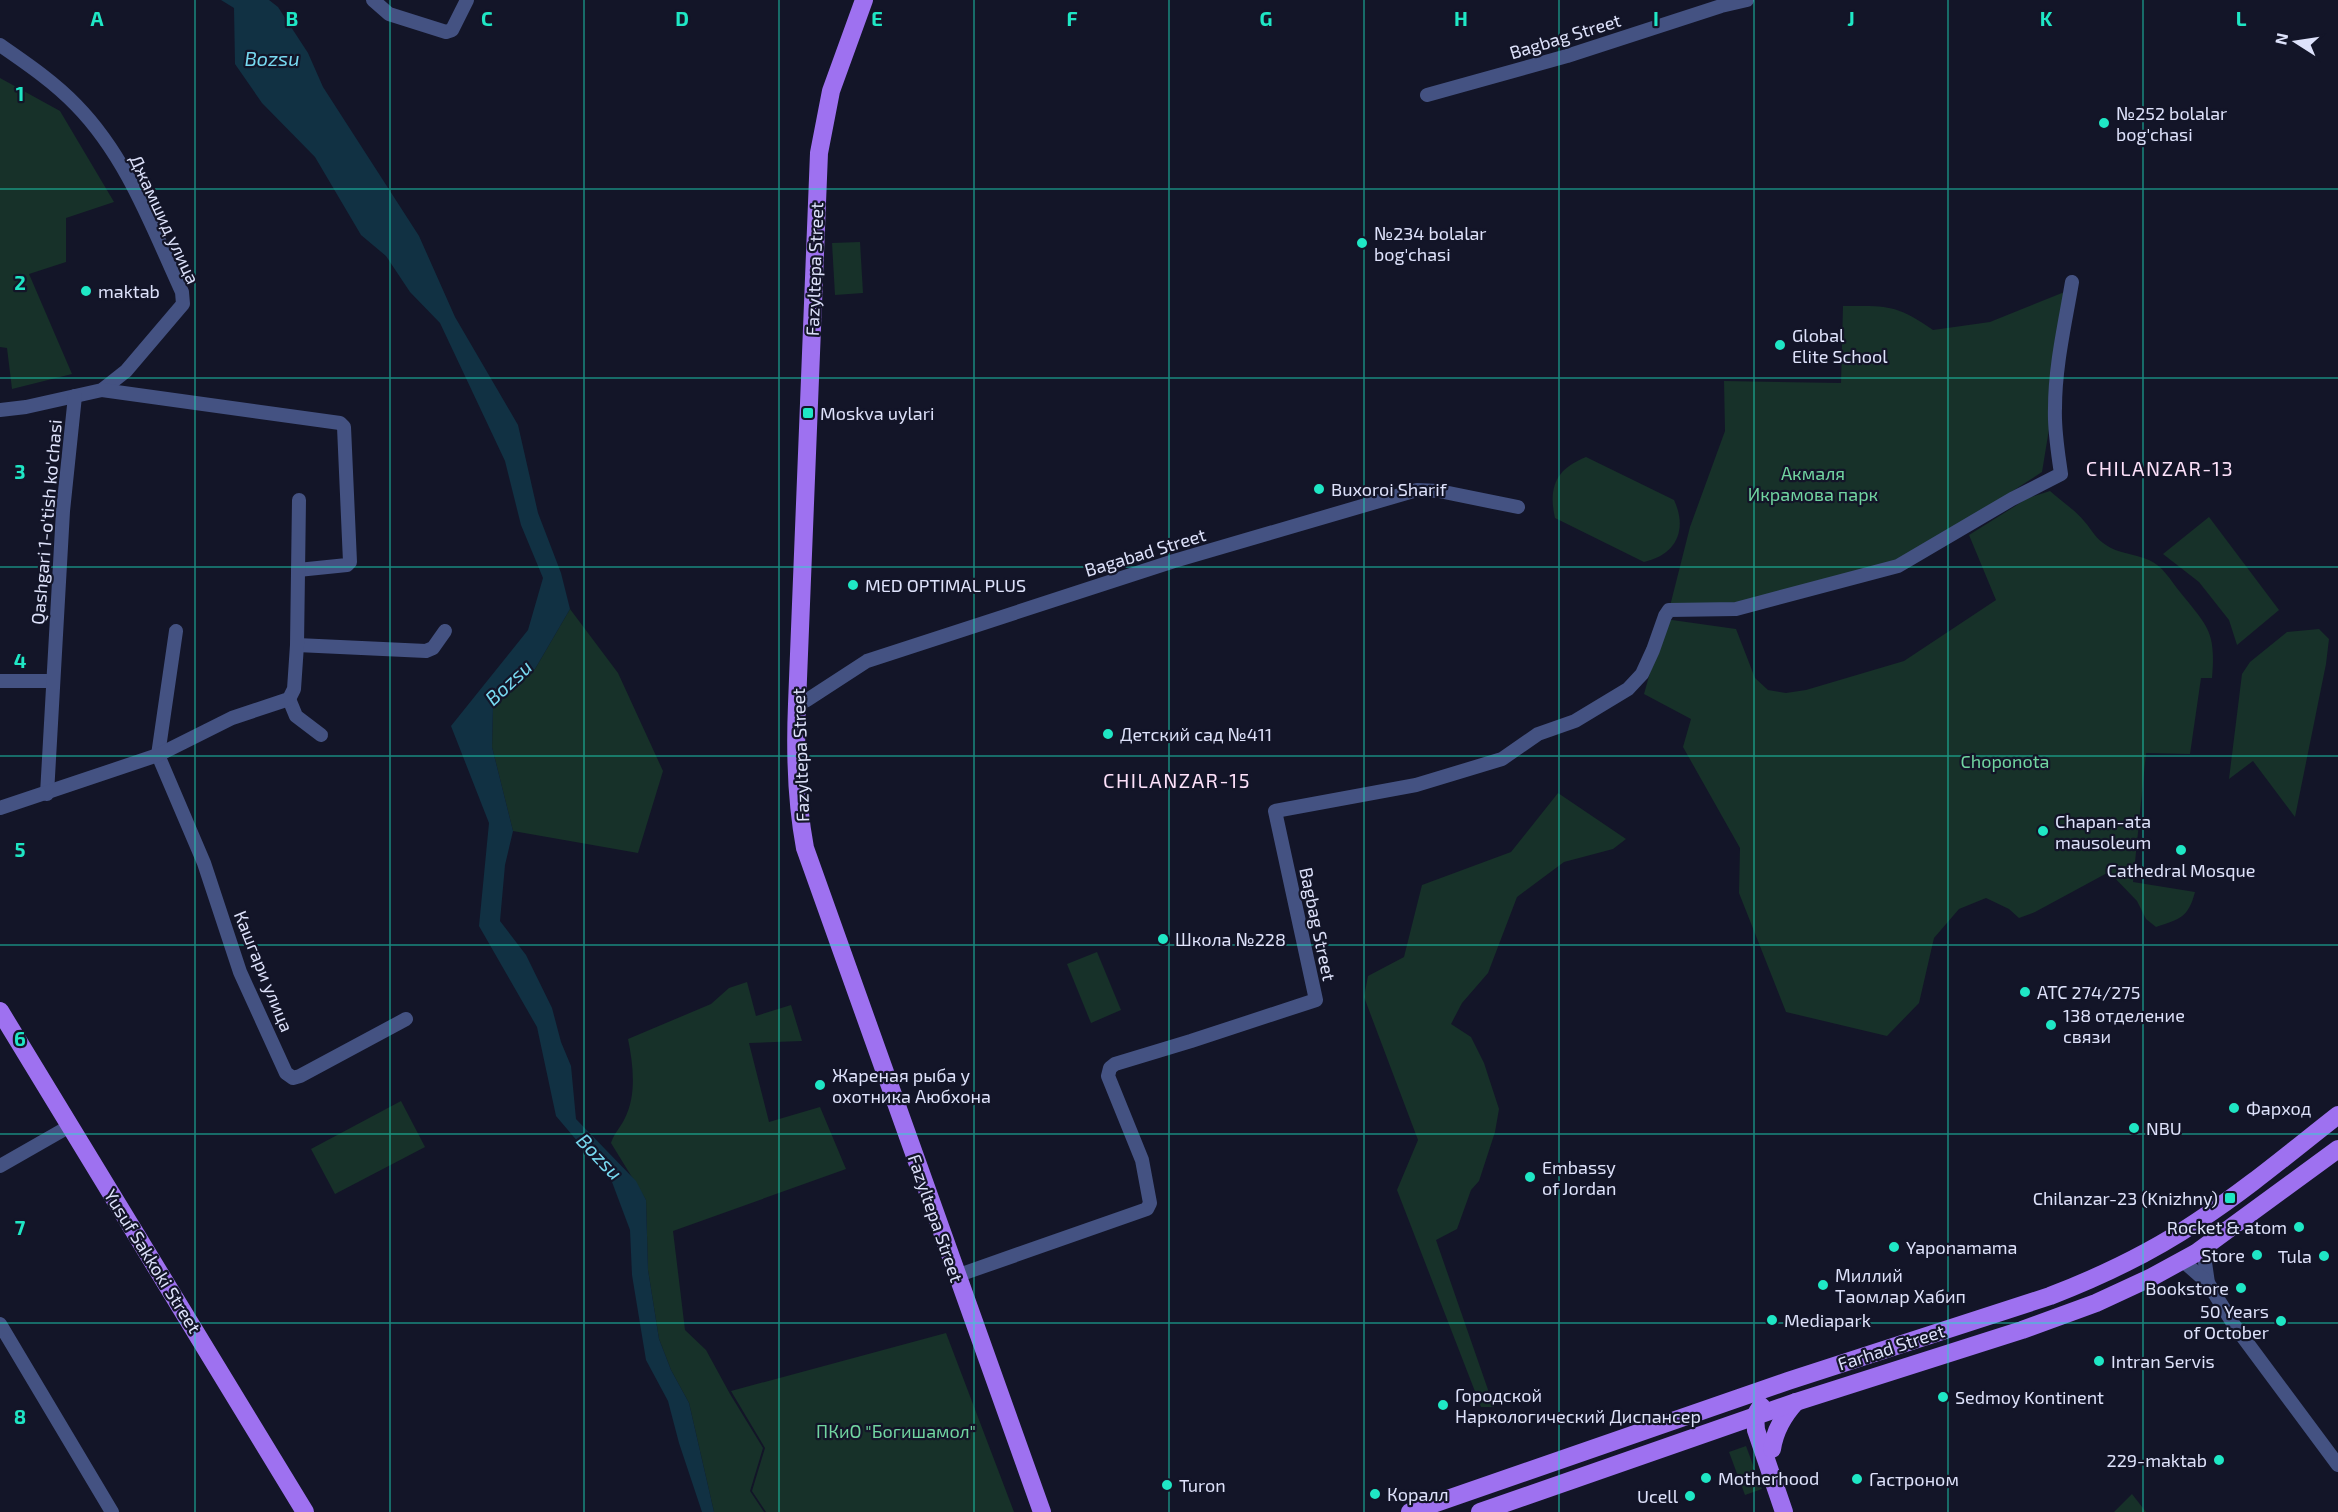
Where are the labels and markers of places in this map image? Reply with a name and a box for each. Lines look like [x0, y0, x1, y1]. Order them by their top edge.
place label: №252 bolalar bog'chasi [2116, 102, 2227, 145]
marker: №252 bolalar bog'chasi [2097, 116, 2111, 130]
place label: №234 bolalar bog'chasi [1374, 222, 1487, 265]
marker: №234 bolalar bog'chasi [1355, 236, 1369, 250]
place label: maktab [98, 280, 160, 302]
marker: maktab [79, 284, 93, 298]
place label: Global Elite School [1792, 324, 1888, 367]
marker: Global Elite School [1773, 338, 1787, 352]
place label: Moskva uylari [820, 402, 934, 424]
marker: Moskva uylari [801, 406, 815, 420]
place label: Buxoroi Sharif [1331, 478, 1448, 500]
marker: Buxoroi Sharif [1312, 482, 1326, 496]
place label: MED OPTIMAL PLUS [865, 574, 1026, 596]
marker: MED OPTIMAL PLUS [846, 578, 860, 592]
place label: Детский сад №411 [1120, 723, 1272, 745]
marker: Детский сад №411 [1101, 727, 1115, 741]
place label: Chapan-ata mausoleum [2055, 810, 2151, 853]
marker: Chapan-ata mausoleum [2036, 824, 2050, 838]
marker: Cathedral Mosque [2174, 843, 2188, 857]
place label: Cathedral Mosque [2107, 859, 2255, 881]
place label: Школа №228 [1175, 928, 1286, 950]
marker: Школа №228 [1156, 932, 1170, 946]
place label: АТС 274/275 [2037, 981, 2140, 1003]
marker: АТС 274/275 [2018, 985, 2032, 999]
place label: 138 отделение связи [2063, 1004, 2185, 1047]
marker: 138 отделение связи [2044, 1018, 2058, 1032]
place label: Жареная рыба у охотника Аюбхона [832, 1064, 991, 1107]
marker: Жареная рыба у охотника Аюбхона [813, 1078, 827, 1092]
place label: Фарход [2246, 1097, 2311, 1119]
marker: Фарход [2227, 1101, 2241, 1115]
place label: NBU [2146, 1117, 2182, 1139]
marker: NBU [2127, 1121, 2141, 1135]
place label: Embassy of Jordan [1542, 1156, 1616, 1199]
marker: Embassy of Jordan [1523, 1170, 1537, 1184]
place label: Chilanzar-23 (Knizhny) [2033, 1187, 2218, 1209]
marker: Chilanzar-23 (Knizhny) [2223, 1191, 2237, 1205]
place label: Rocket & atom [2167, 1216, 2287, 1238]
marker: Rocket & atom [2292, 1220, 2306, 1234]
place label: Yaponamama [1906, 1236, 2017, 1258]
marker: Yaponamama [1887, 1240, 1901, 1254]
place label: Store [2201, 1244, 2245, 1266]
place label: Tula [2278, 1245, 2312, 1267]
marker: Store [2250, 1248, 2264, 1262]
marker: Tula [2317, 1249, 2331, 1263]
place label: Миллий Таомлар Хабип [1835, 1264, 1966, 1307]
place label: Bookstore [2145, 1277, 2229, 1299]
marker: Миллий Таомлар Хабип [1816, 1278, 1830, 1292]
marker: Bookstore [2234, 1281, 2248, 1295]
place label: 50 Years of October [2183, 1300, 2269, 1343]
place label: Mediapark [1784, 1309, 1871, 1331]
marker: Mediapark [1765, 1313, 1779, 1327]
marker: 50 Years of October [2274, 1314, 2288, 1328]
place label: Intran Servis [2111, 1350, 2215, 1372]
marker: Intran Servis [2092, 1354, 2106, 1368]
place label: Городской Наркологический Диспансер [1455, 1384, 1701, 1427]
place label: Sedmoy Kontinent [1955, 1386, 2104, 1408]
marker: Sedmoy Kontinent [1936, 1390, 1950, 1404]
marker: Городской Наркологический Диспансер [1436, 1398, 1450, 1412]
place label: 229-maktab [2107, 1449, 2207, 1471]
marker: 229-maktab [2212, 1453, 2226, 1467]
place label: Motherhood [1718, 1467, 1819, 1489]
place label: Гастроном [1869, 1468, 1959, 1490]
marker: Motherhood [1699, 1471, 1713, 1485]
marker: Гастроном [1850, 1472, 1864, 1486]
place label: Turon [1179, 1474, 1226, 1496]
marker: Turon [1160, 1478, 1174, 1492]
place label: Коралл [1387, 1483, 1449, 1505]
place label: Ucell [1637, 1485, 1679, 1507]
marker: Коралл [1368, 1487, 1382, 1501]
marker: Ucell [1683, 1489, 1697, 1503]

